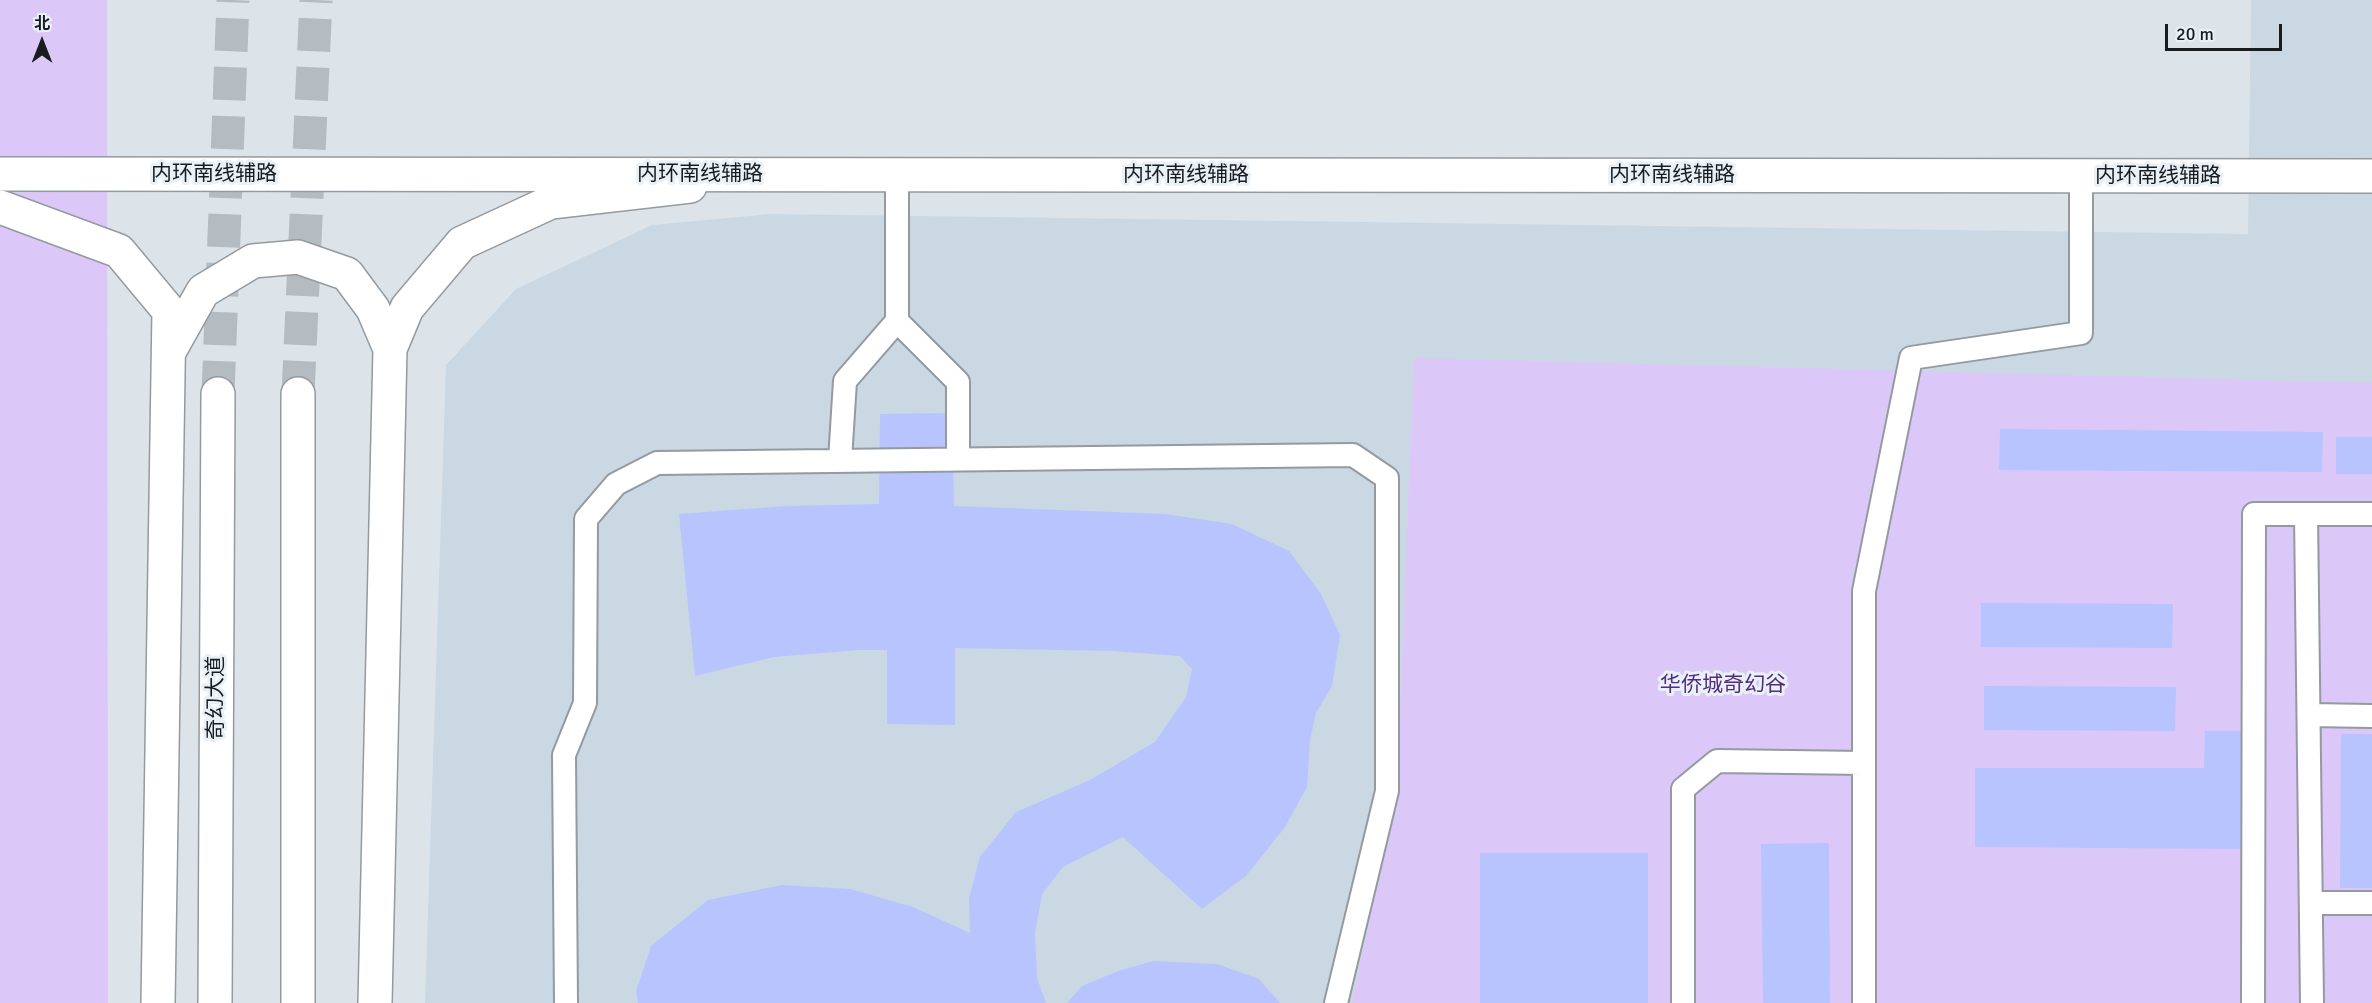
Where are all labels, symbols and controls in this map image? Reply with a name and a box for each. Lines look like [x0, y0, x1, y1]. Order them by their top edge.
north arrow [12, 12, 72, 72]
scale bar [2168, 12, 2285, 50]
text: 北 [34, 14, 50, 34]
text: 20 m [2176, 23, 2214, 45]
street label: 内环南线辅路 [151, 161, 277, 187]
street label: 内环南线辅路 [637, 161, 763, 187]
street label: 内环南线辅路 [1123, 162, 1249, 188]
street label: 内环南线辅路 [1609, 162, 1735, 188]
street label: 内环南线辅路 [2095, 163, 2221, 189]
street label: 奇幻大道 [203, 656, 229, 740]
park label: 华侨城奇幻谷 [1660, 672, 1786, 698]

